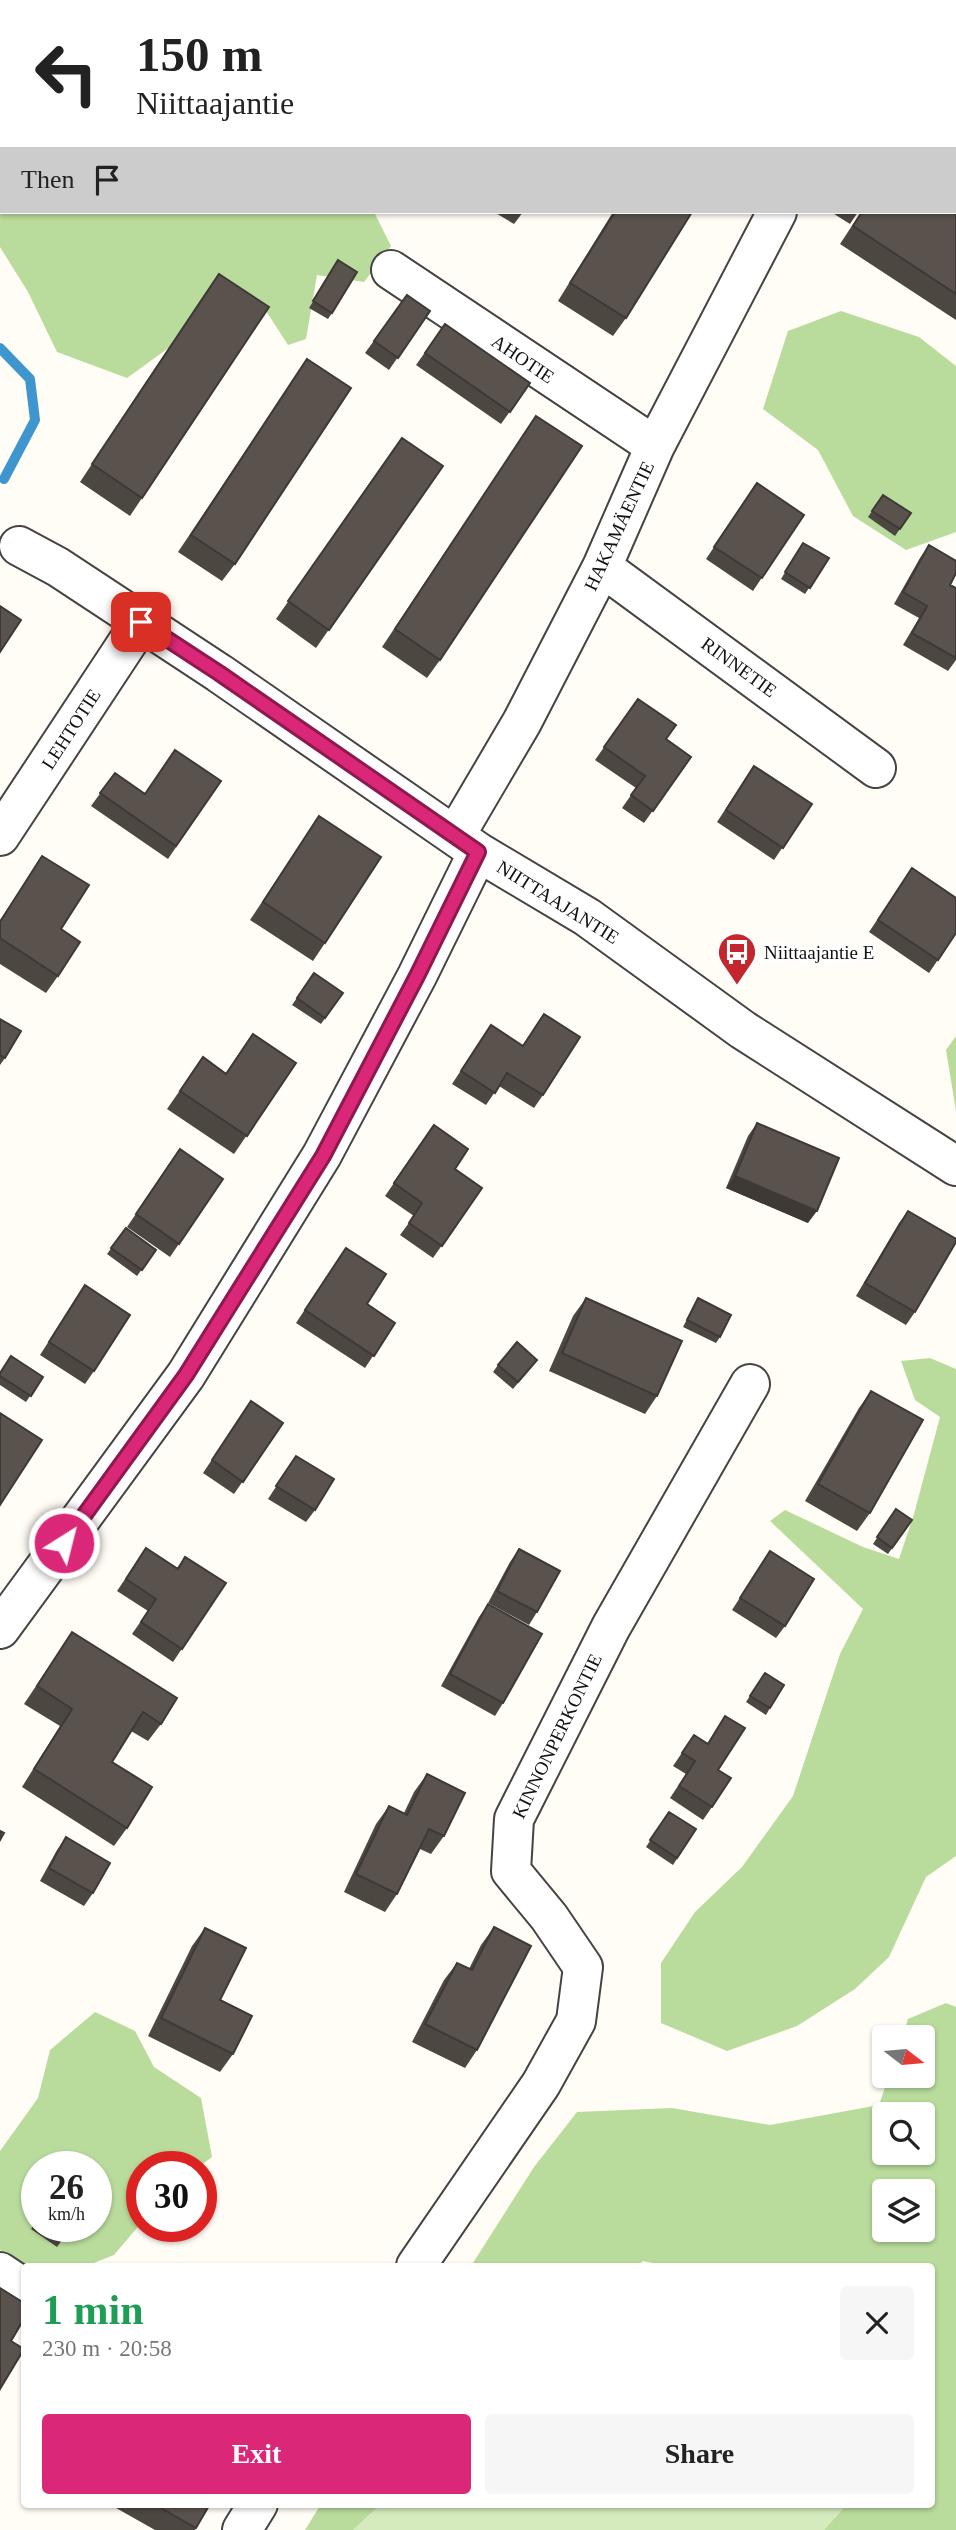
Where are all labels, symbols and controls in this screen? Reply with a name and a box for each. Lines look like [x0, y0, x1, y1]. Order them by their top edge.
text: 150 m [136, 27, 263, 82]
icon: left [21, 28, 112, 119]
text: Niittaajantie [136, 85, 294, 121]
icon: arrive [88, 161, 126, 199]
text: Then [21, 165, 74, 194]
street label: AHOTIE [488, 331, 558, 387]
street label: HAKAMÄENTIE [580, 458, 658, 594]
pin [111, 592, 171, 652]
icon: arrive [122, 603, 160, 641]
street label: RINNETIE [697, 633, 781, 701]
street label: LEHTOTIE [37, 685, 105, 773]
street label: NIITTAAJANTIE [493, 856, 623, 948]
bus stop icon: Niittaajantie E [716, 931, 758, 986]
place label: Niittaajantie E [764, 942, 874, 963]
position arrow [27, 1506, 101, 1580]
street label: KINNONPERKONTIE [508, 1650, 606, 1822]
north arrow [872, 2025, 934, 2088]
map controls [872, 2025, 935, 2242]
button: search [872, 2102, 935, 2165]
speed limit sign: 30 [126, 2151, 217, 2242]
text: 26 [49, 2168, 84, 2207]
button: layers [872, 2179, 935, 2242]
text: km/h [48, 2204, 85, 2224]
button: close [840, 2286, 914, 2360]
text: 1 min [42, 2287, 144, 2333]
text: 230 m · 20:58 [42, 2336, 172, 2361]
button: Exit [42, 2414, 471, 2494]
button: Share [485, 2414, 914, 2494]

